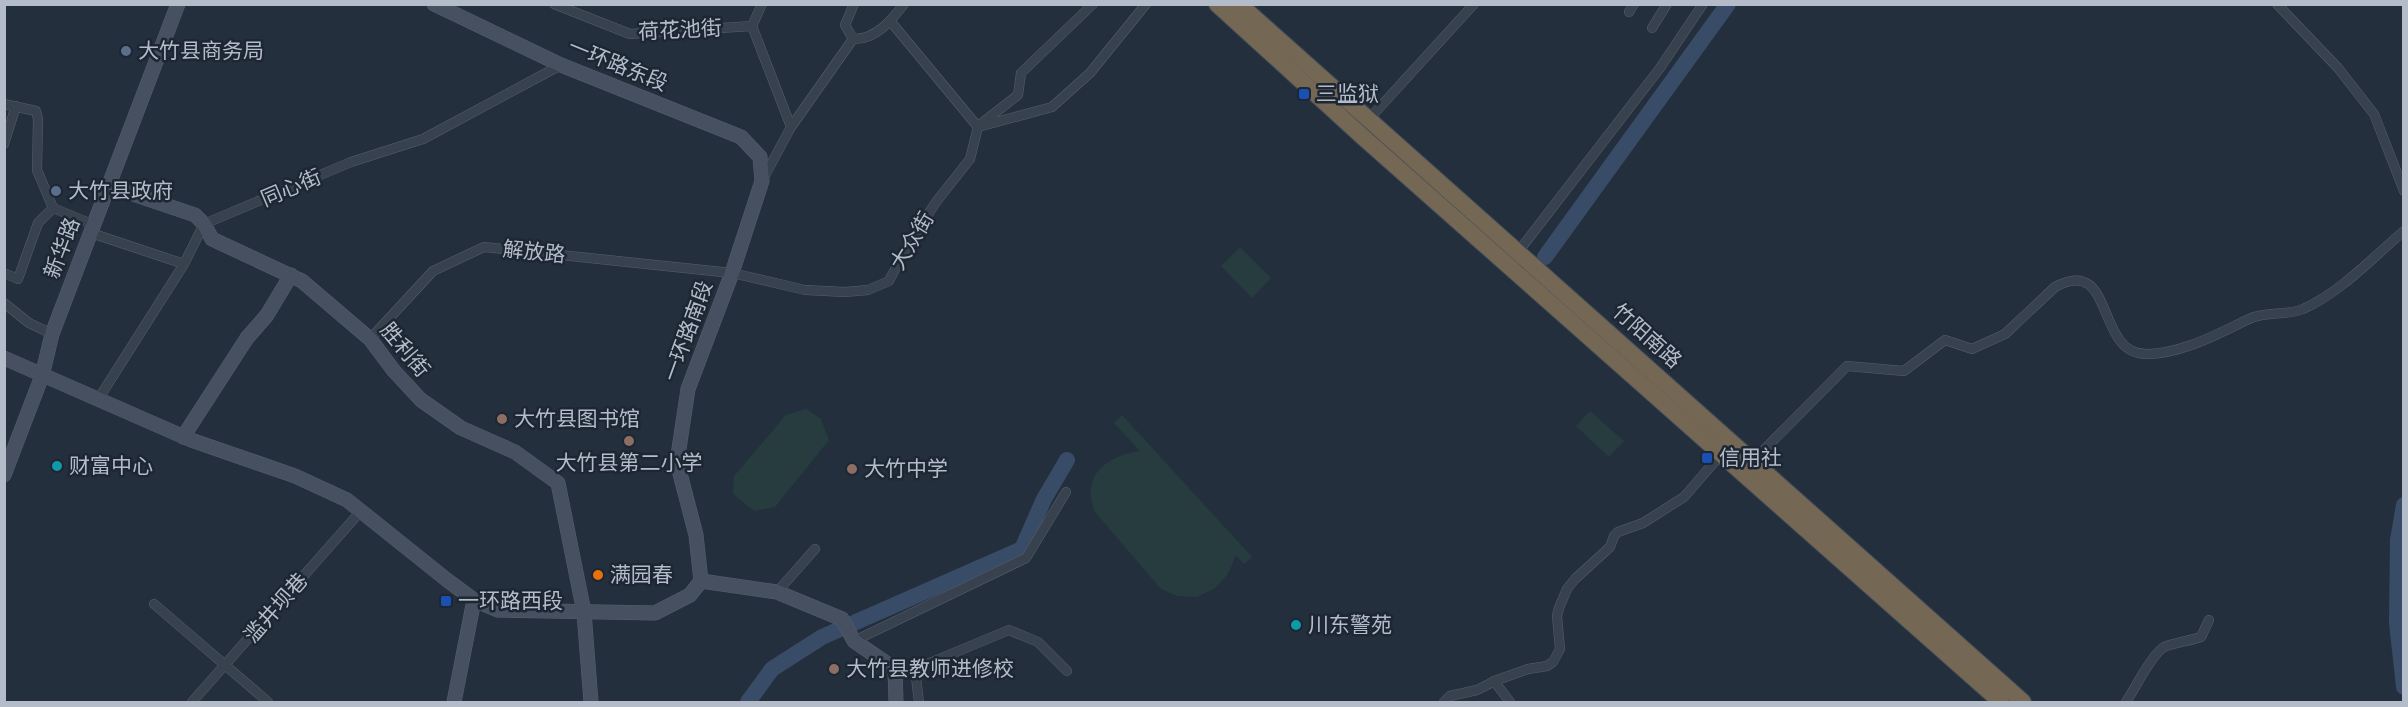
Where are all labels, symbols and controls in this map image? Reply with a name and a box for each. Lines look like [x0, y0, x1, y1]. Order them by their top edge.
street label: 荷花池街 [637, 15, 723, 44]
street label: 一环路东段 [565, 33, 672, 96]
place label: 大竹县商务局 [138, 38, 264, 63]
marker: 大竹县商务局 [119, 44, 133, 58]
place label: 三监狱 [1316, 81, 1379, 106]
marker: 三监狱 [1297, 87, 1311, 101]
street label: 同心街 [257, 164, 325, 211]
place label: 大竹县政府 [68, 178, 173, 203]
marker: 大竹县政府 [49, 184, 63, 198]
street label: 大众街 [885, 207, 939, 274]
street label: 新华路 [39, 214, 84, 282]
street label: 解放路 [501, 236, 567, 267]
street label: 一环路南段 [658, 277, 717, 384]
street label: 竹阳南路 [1608, 298, 1687, 373]
street label: 胜利街 [376, 318, 435, 382]
place label: 大竹县图书馆 [514, 406, 640, 431]
marker: 大竹县图书馆 [495, 412, 509, 426]
marker: 大竹县第二小学 [622, 434, 636, 448]
place label: 信用社 [1719, 445, 1782, 470]
place label: 大竹县第二小学 [556, 450, 703, 475]
marker: 信用社 [1700, 451, 1714, 465]
place label: 财富中心 [69, 453, 153, 478]
place label: 大竹中学 [864, 456, 948, 481]
marker: 财富中心 [50, 459, 64, 473]
marker: 大竹中学 [845, 462, 859, 476]
place label: 满园春 [610, 562, 673, 587]
street label: 滥井坝巷 [239, 568, 313, 648]
marker: 满园春 [591, 568, 605, 582]
place label: 一环路西段 [458, 588, 563, 613]
marker: 一环路西段 [439, 594, 453, 608]
place label: 川东警苑 [1308, 612, 1392, 637]
marker: 川东警苑 [1289, 618, 1303, 632]
place label: 大竹县教师进修校 [846, 656, 1014, 681]
marker: 大竹县教师进修校 [827, 662, 841, 676]

